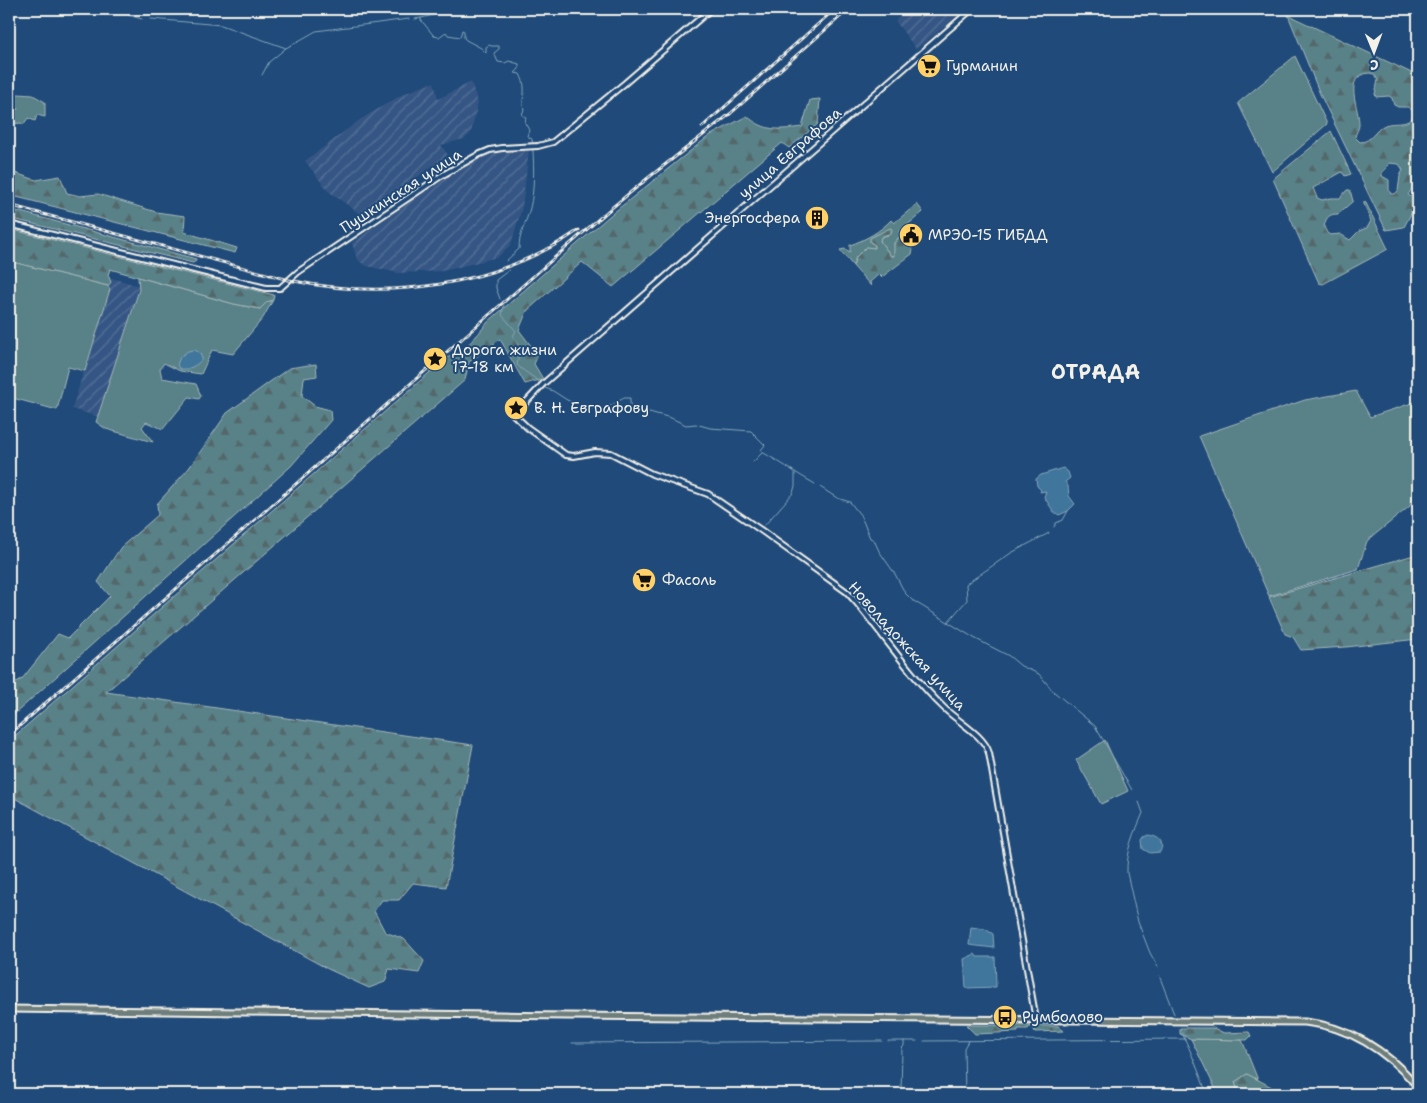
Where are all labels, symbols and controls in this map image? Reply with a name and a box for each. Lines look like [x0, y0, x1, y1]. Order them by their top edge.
north arrow [1350, 28, 1400, 78]
supermarket icon: Гурманин [916, 53, 942, 79]
place label: Гурманин [946, 56, 1018, 76]
text: С [1370, 56, 1379, 74]
street label: улица Евграфова [734, 102, 846, 203]
street label: Пушкинская улица [336, 144, 466, 238]
building icon: Энергосфера [804, 205, 830, 231]
place label: Энергосфера [705, 208, 801, 228]
public building icon: МРЭО-15 ГИБДД [898, 222, 924, 248]
place label: МРЭО-15 ГИБДД [928, 225, 1048, 245]
place label: Дорога жизни 17-18 км [452, 340, 557, 377]
place icon: Дорога жизни 17-18 км [422, 346, 448, 372]
district label: ОТРАДА [1051, 359, 1141, 385]
place icon: В. Н. Евграфову [503, 395, 529, 421]
place label: В. Н. Евграфову [534, 398, 649, 418]
supermarket icon: Фасоль [631, 567, 657, 593]
place label: Фасоль [662, 570, 717, 590]
street label: Новоладожская улица [844, 577, 971, 715]
bus stop icon: Румболово [992, 1004, 1018, 1030]
place label: Румболово [1022, 1007, 1103, 1027]

